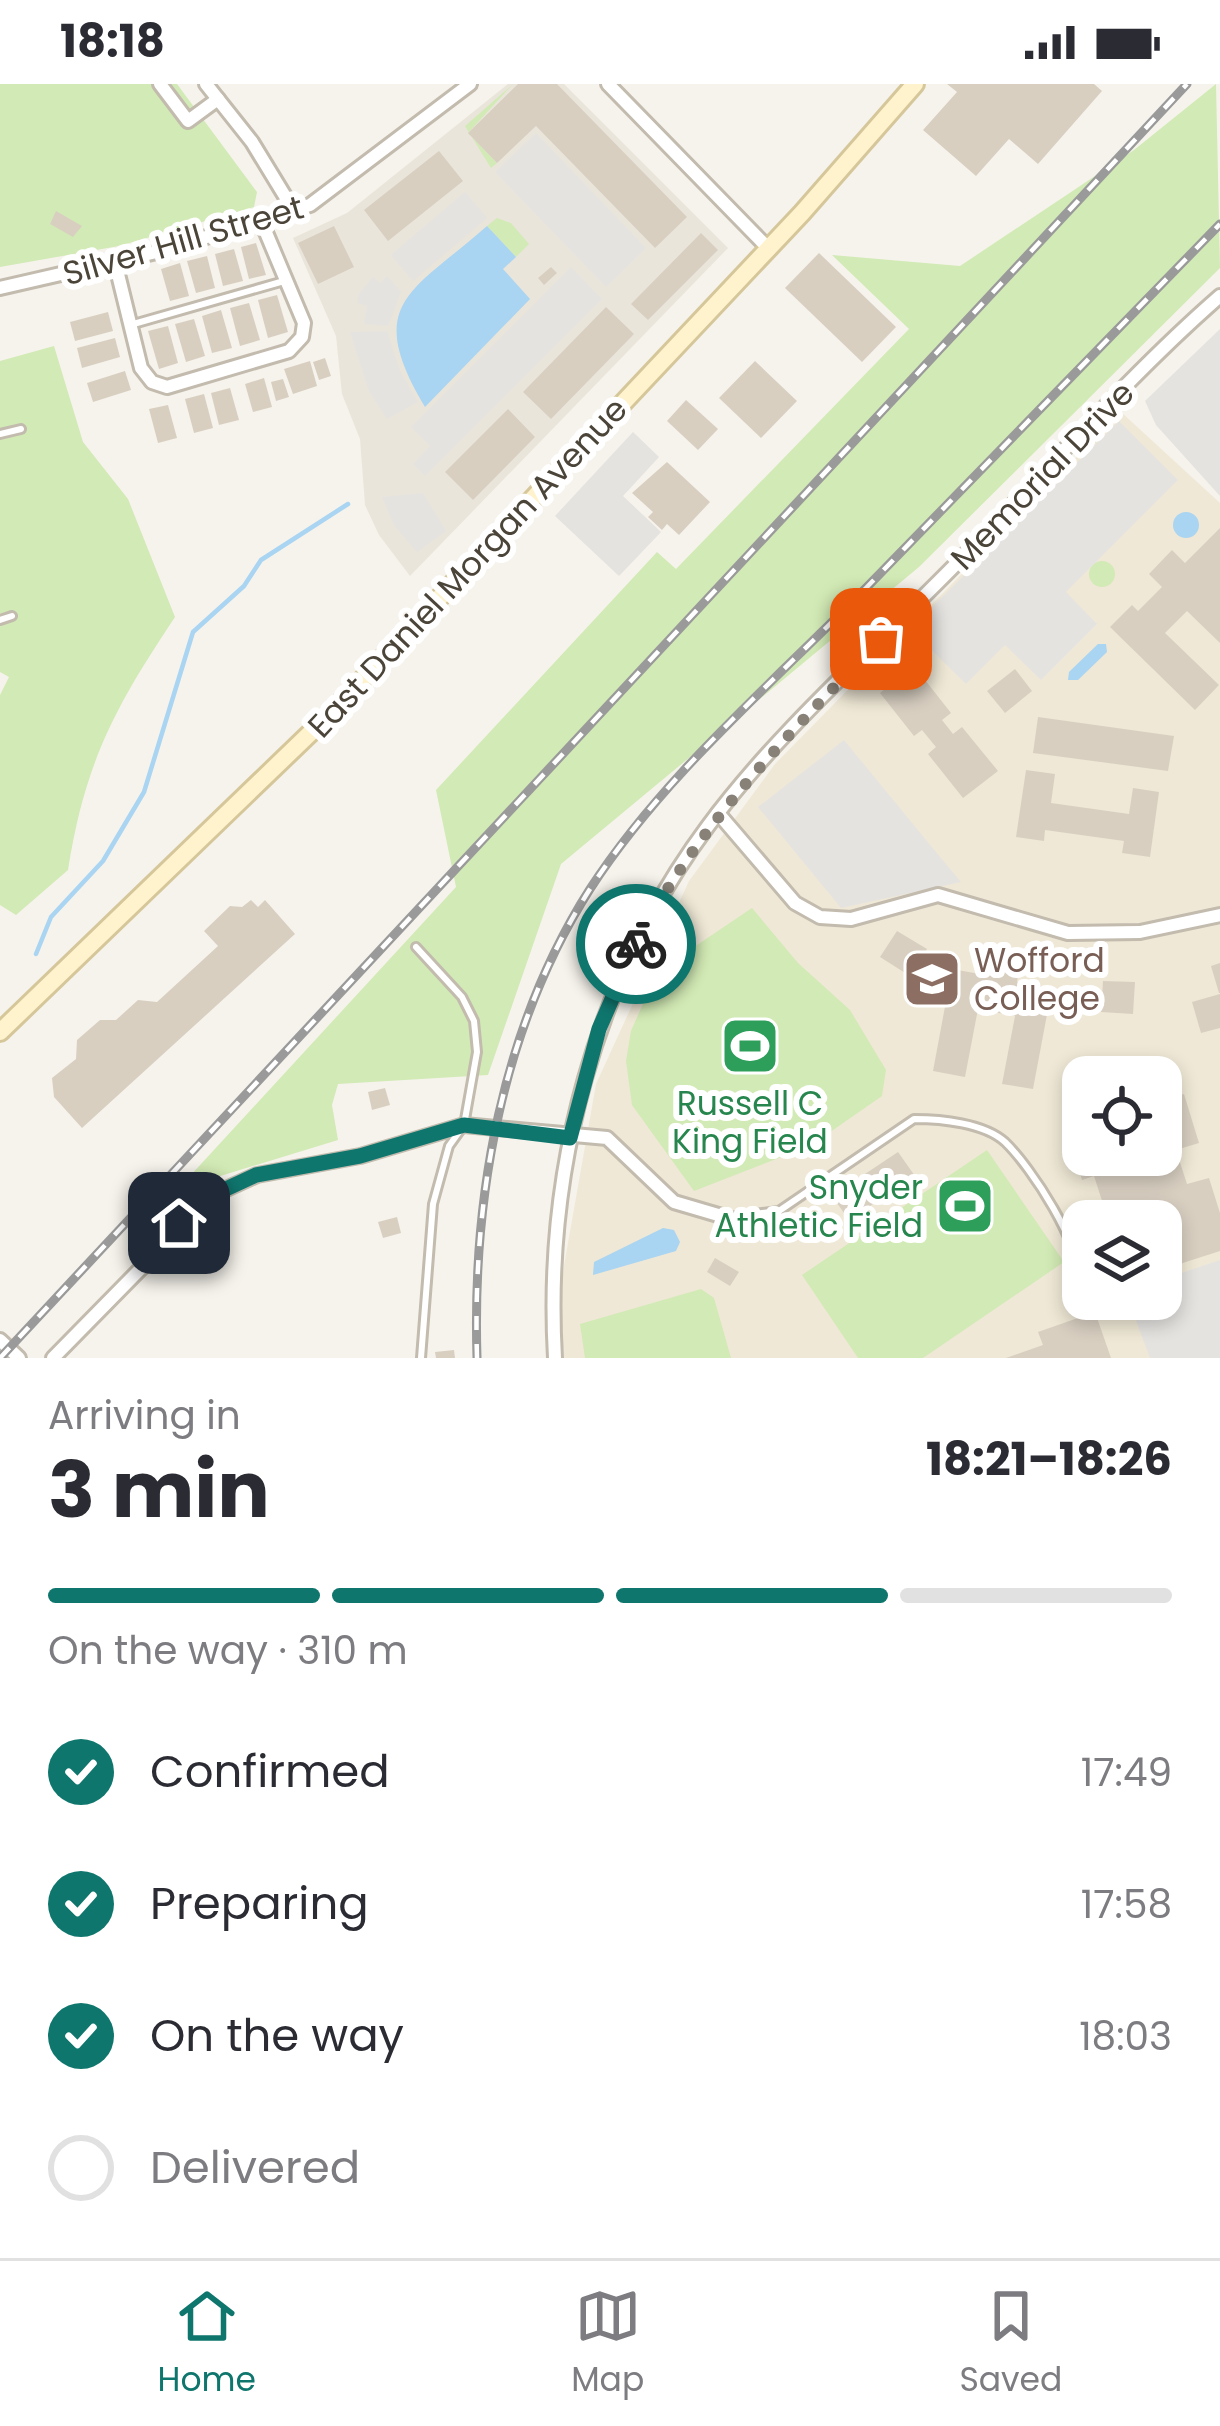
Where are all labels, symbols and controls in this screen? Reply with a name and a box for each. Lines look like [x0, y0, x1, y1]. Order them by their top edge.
text: 18:18 [60, 10, 165, 73]
street label: Silver Hill Street [57, 184, 309, 297]
street label: Memorial Drive [940, 370, 1145, 580]
street label: East Daniel Morgan Avenue [297, 387, 638, 748]
pin [830, 588, 932, 690]
icon: bag [848, 606, 914, 672]
courier [576, 884, 696, 1004]
icon: bike [603, 911, 669, 977]
place label: Wofford College [974, 937, 1105, 1022]
school or university icon: Wofford College [901, 948, 963, 1010]
sports icon: Russell C King Field [719, 1015, 781, 1077]
map controls [1062, 1056, 1182, 1320]
button: locate [1062, 1056, 1182, 1176]
place label: Russell C King Field [672, 1080, 828, 1165]
place label: Snyder Athletic Field [714, 1164, 923, 1249]
pin [128, 1172, 230, 1274]
sports icon: Snyder Athletic Field [934, 1175, 996, 1237]
icon: home [146, 1190, 212, 1256]
button: layers [1062, 1200, 1182, 1320]
text: Arriving in [48, 1388, 241, 1443]
text: 18:21–18:26 [926, 1428, 1172, 1491]
text: 3 min [48, 1435, 270, 1544]
text: On the way · 310 m [48, 1623, 408, 1678]
icon: check [48, 1739, 114, 1805]
text: Confirmed [150, 1740, 390, 1803]
text: 17:49 [1081, 1745, 1172, 1800]
icon: check [48, 1871, 114, 1937]
text: Preparing [150, 1872, 369, 1935]
text: 17:58 [1081, 1877, 1172, 1932]
icon: check [48, 2003, 114, 2069]
text: On the way [150, 2004, 404, 2067]
text: 18:03 [1079, 2009, 1172, 2064]
text: Delivered [150, 2136, 360, 2199]
tab: Home [158, 2283, 256, 2405]
tab: Map [571, 2283, 644, 2405]
tab: Saved [959, 2283, 1062, 2405]

